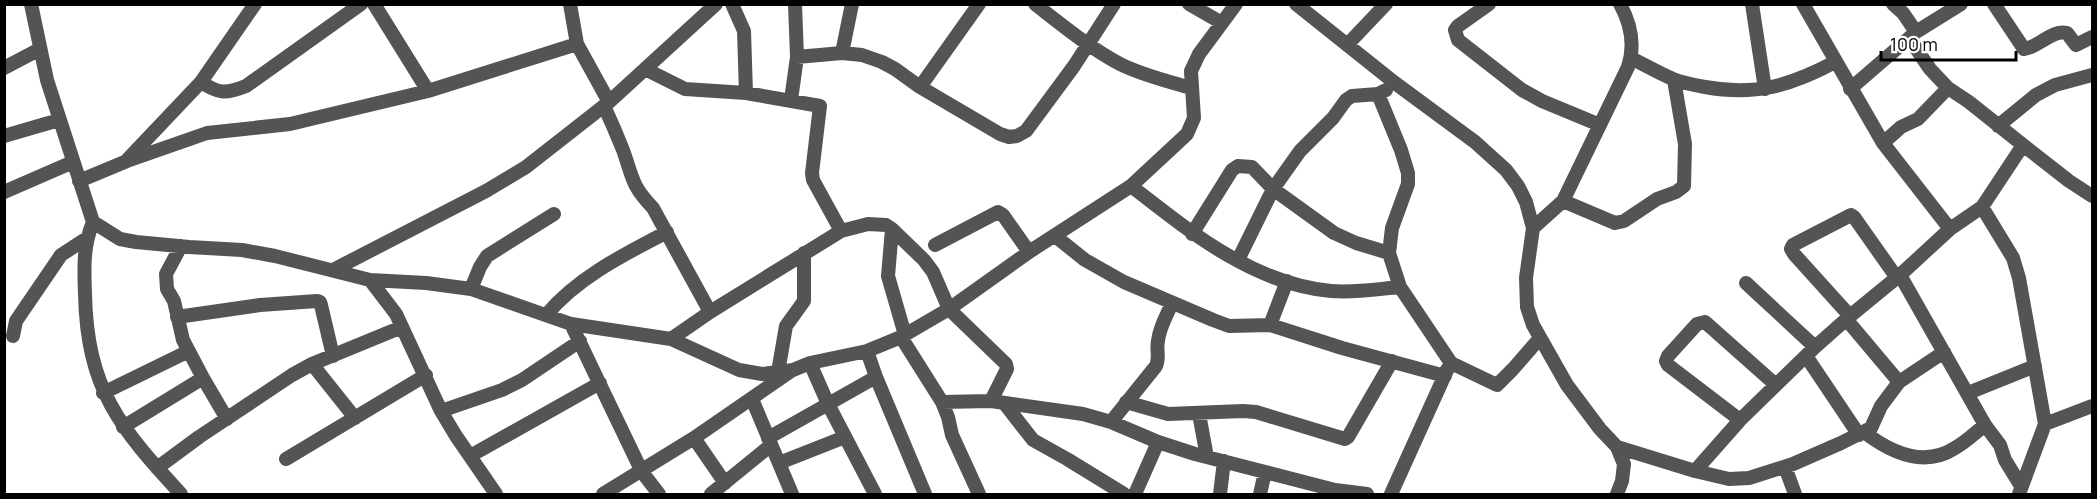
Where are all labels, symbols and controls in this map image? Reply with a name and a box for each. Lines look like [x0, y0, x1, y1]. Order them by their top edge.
scale bar [1881, 24, 2016, 62]
text: 100 m [1890, 32, 1938, 56]

